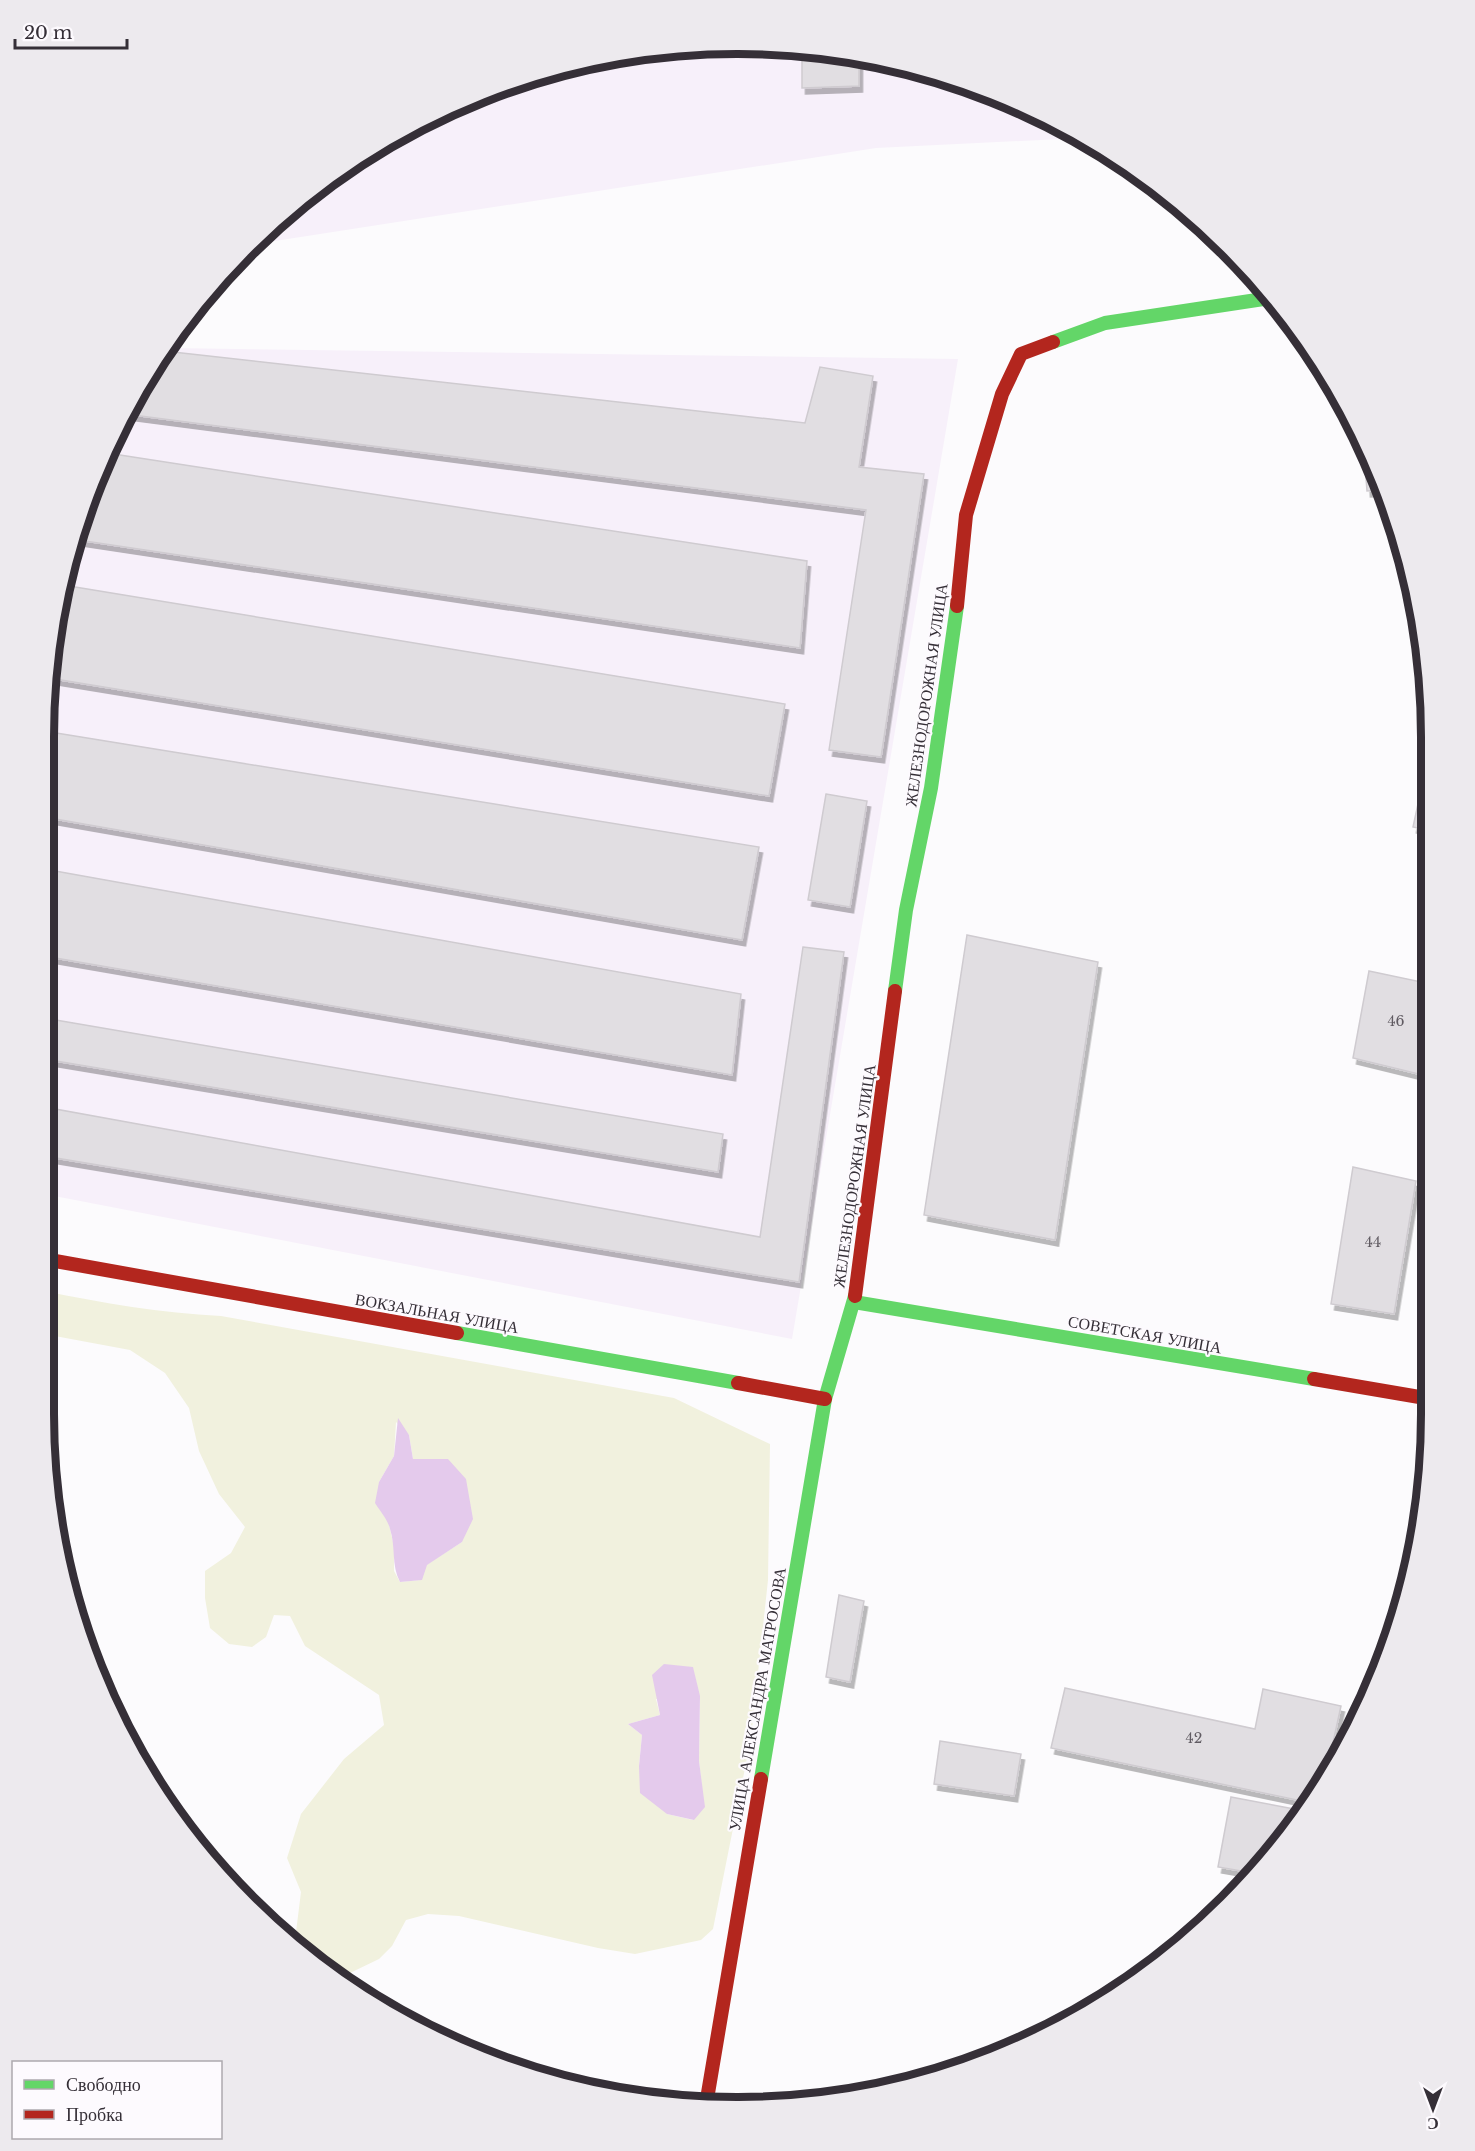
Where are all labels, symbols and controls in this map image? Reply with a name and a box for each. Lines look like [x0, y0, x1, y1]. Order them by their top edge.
scale bar [15, 12, 128, 50]
text: 20 m [24, 22, 72, 44]
street label: ЖЕЛЕЗНОДОРОЖНАЯ УЛИЦА [900, 582, 952, 808]
house number: 46 [1387, 1012, 1405, 1030]
street label: ЖЕЛЕЗНОДОРОЖНАЯ УЛИЦА [828, 1063, 880, 1289]
house number: 44 [1365, 1233, 1381, 1251]
street label: ВОКЗАЛЬНАЯ УЛИЦА [354, 1289, 521, 1337]
street label: СОВЕТСКАЯ УЛИЦА [1067, 1311, 1224, 1357]
street label: УЛИЦА АЛЕКСАНДРА МАТРОСОВА [724, 1565, 790, 1832]
house number: 42 [1186, 1729, 1202, 1747]
legend [12, 2061, 222, 2139]
text: Свободно [66, 2074, 141, 2096]
north arrow [1403, 2079, 1463, 2139]
text: Пробка [66, 2104, 123, 2126]
text: С [1427, 2114, 1439, 2134]

